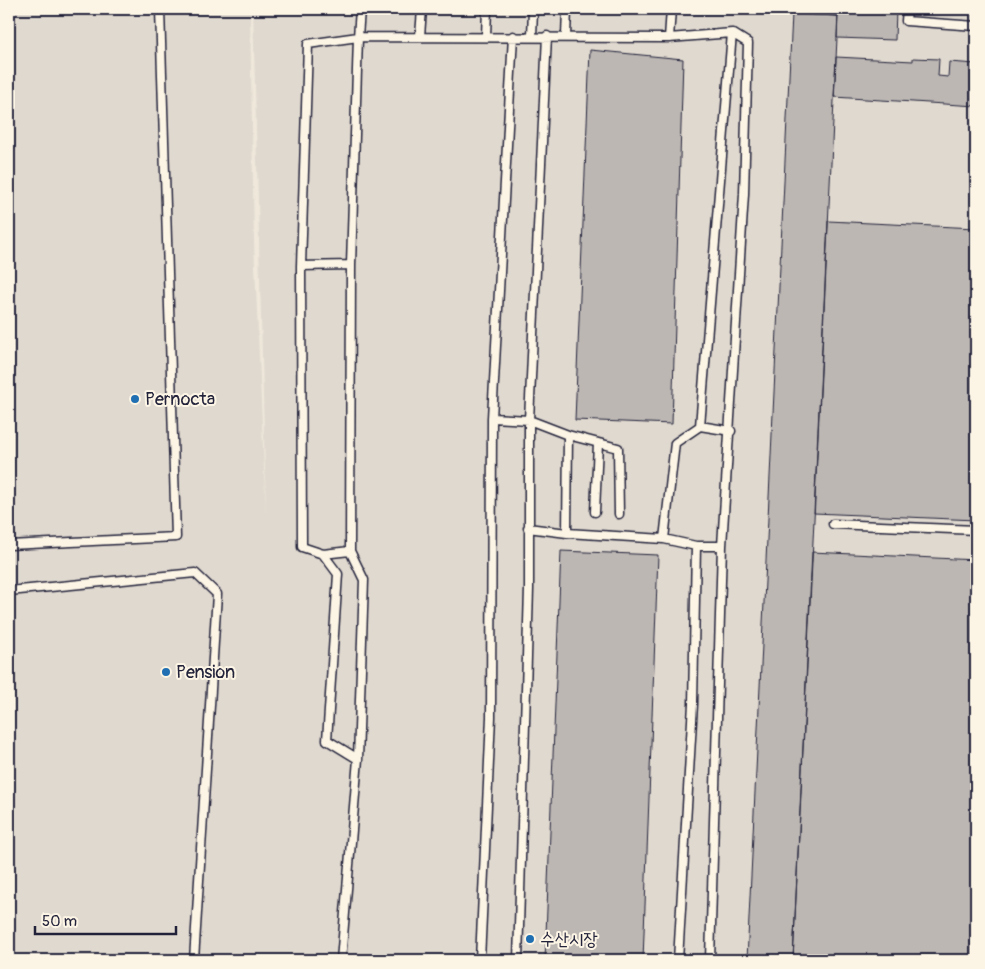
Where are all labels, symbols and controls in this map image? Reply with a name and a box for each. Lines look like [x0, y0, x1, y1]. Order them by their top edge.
place label: Pernocta [145, 388, 215, 411]
marker: Pernocta [129, 393, 141, 405]
place label: Pension [176, 661, 235, 684]
marker: Pension [160, 666, 172, 678]
scale bar [35, 904, 176, 936]
text: 50 m [42, 912, 77, 931]
place label: 수산시장 [540, 928, 598, 951]
marker: 수산시장 [524, 933, 536, 945]

